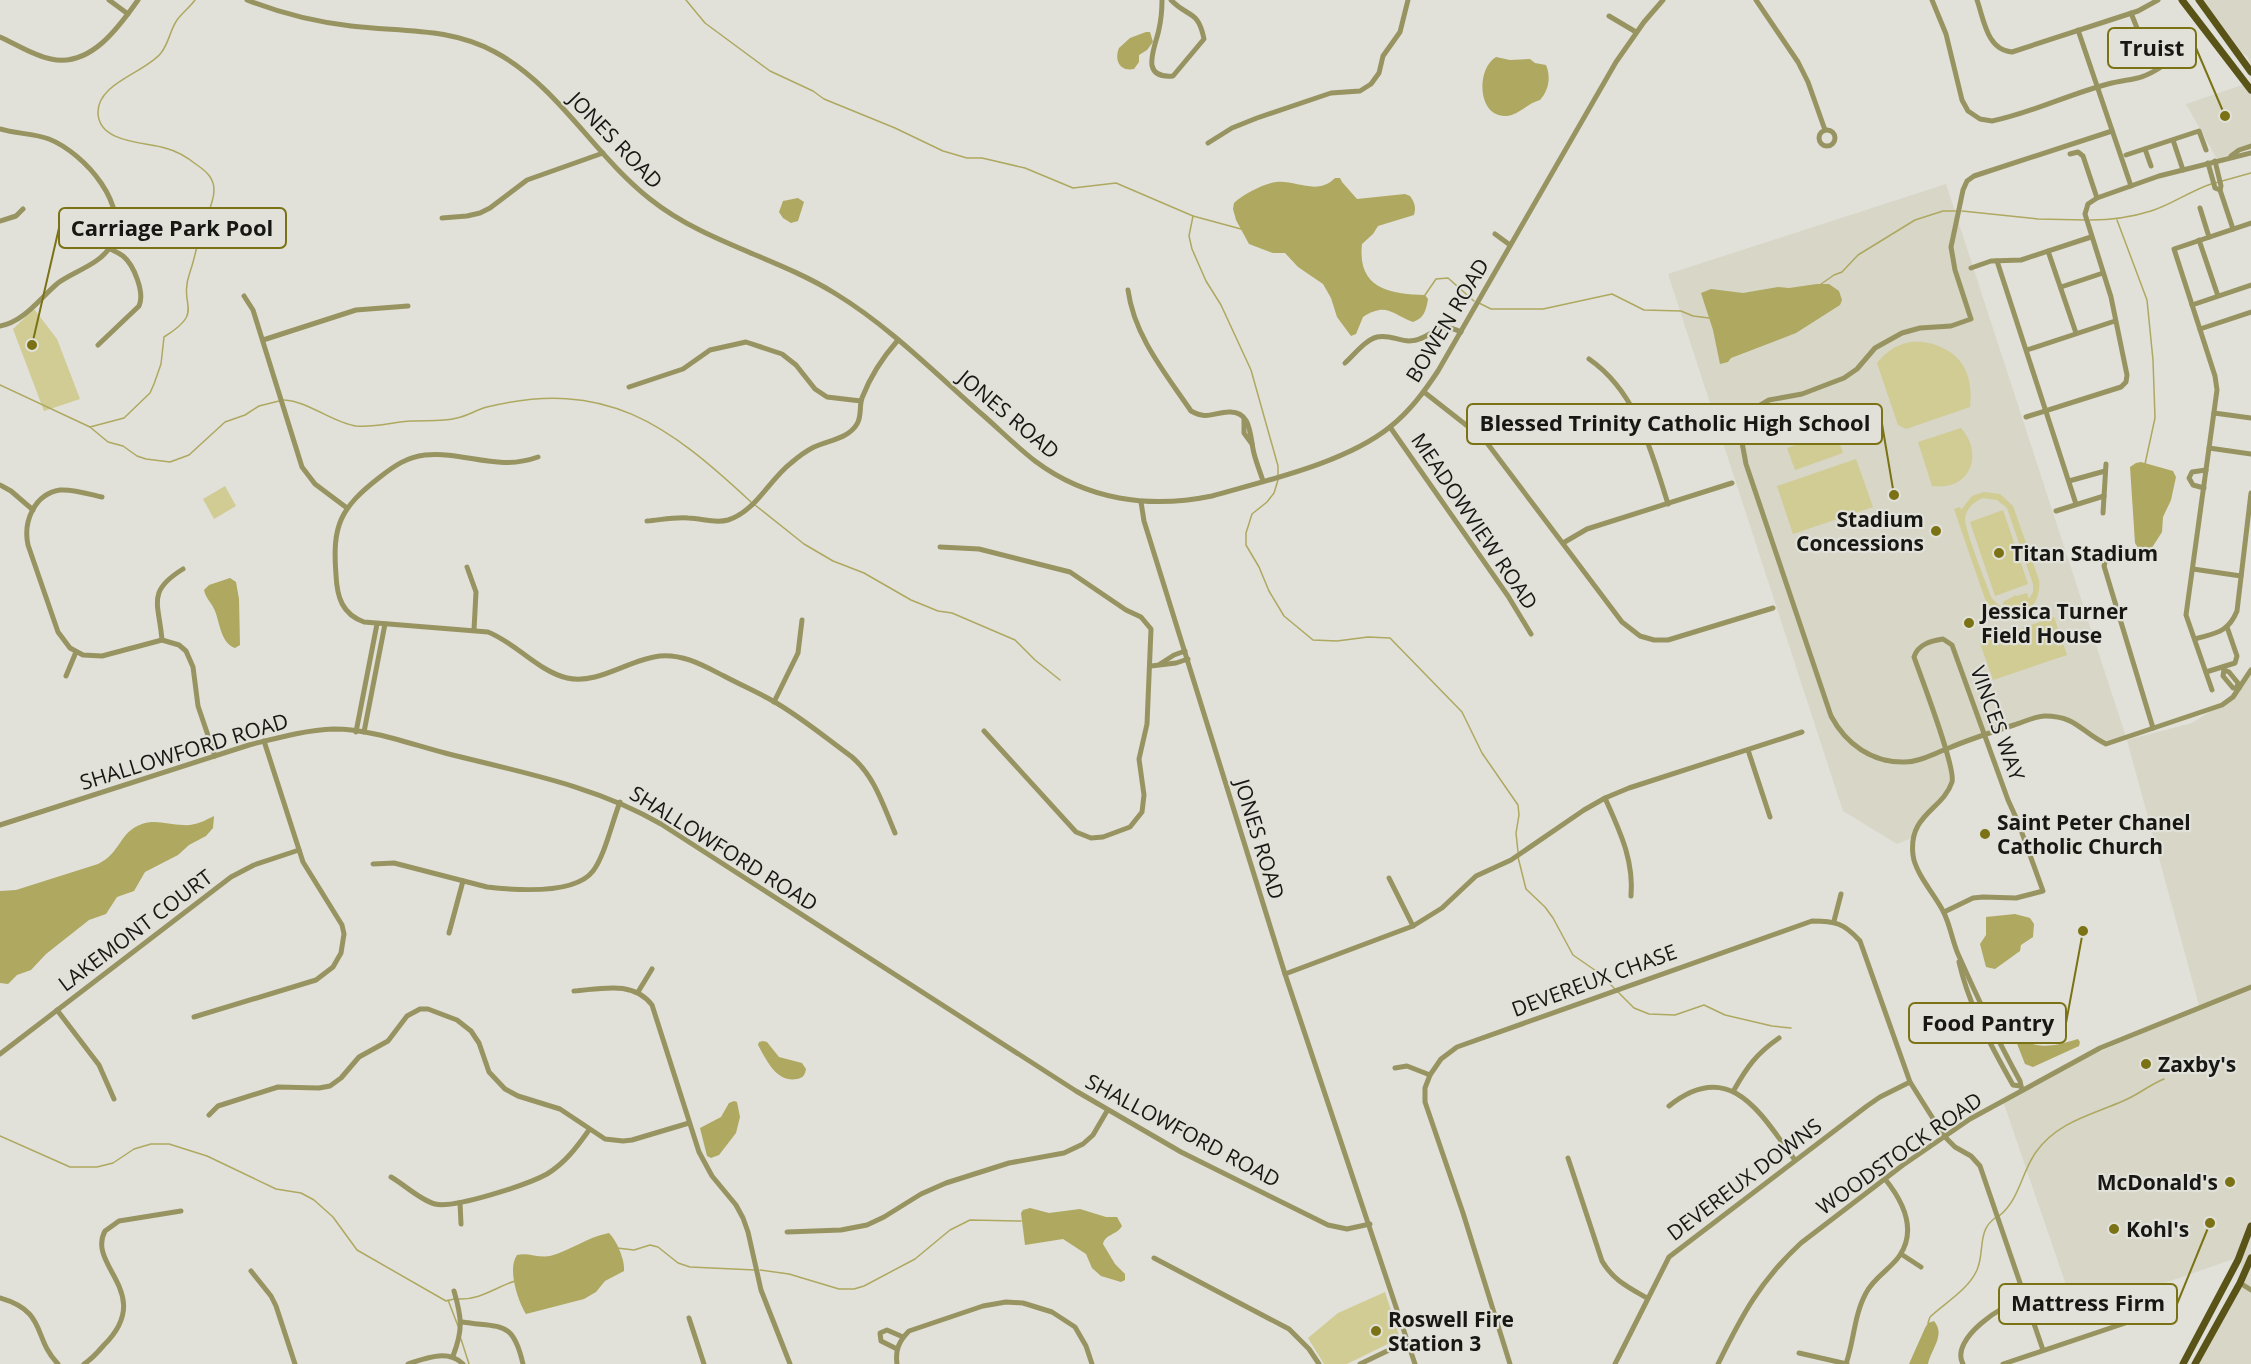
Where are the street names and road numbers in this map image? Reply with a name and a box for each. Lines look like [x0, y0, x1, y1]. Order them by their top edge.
street label: JONES ROAD [561, 84, 669, 194]
street label: BOWEN ROAD [1399, 253, 1495, 387]
street label: JONES ROAD [951, 362, 1066, 465]
street label: MEADOWVIEW ROAD [1405, 427, 1545, 615]
street label: VINCES WAY [1964, 662, 2032, 785]
street label: SHALLOWFORD ROAD [76, 706, 292, 796]
street label: JONES ROAD [1228, 774, 1292, 903]
street label: SHALLOWFORD ROAD [625, 779, 823, 917]
street label: LAKEMONT COURT [52, 863, 218, 997]
street label: DEVEREUX CHASE [1508, 937, 1680, 1023]
street label: SHALLOWFORD ROAD [1081, 1067, 1285, 1193]
street label: WOODSTOCK ROAD [1811, 1085, 1987, 1221]
street label: DEVEREUX DOWNS [1661, 1112, 1827, 1246]

